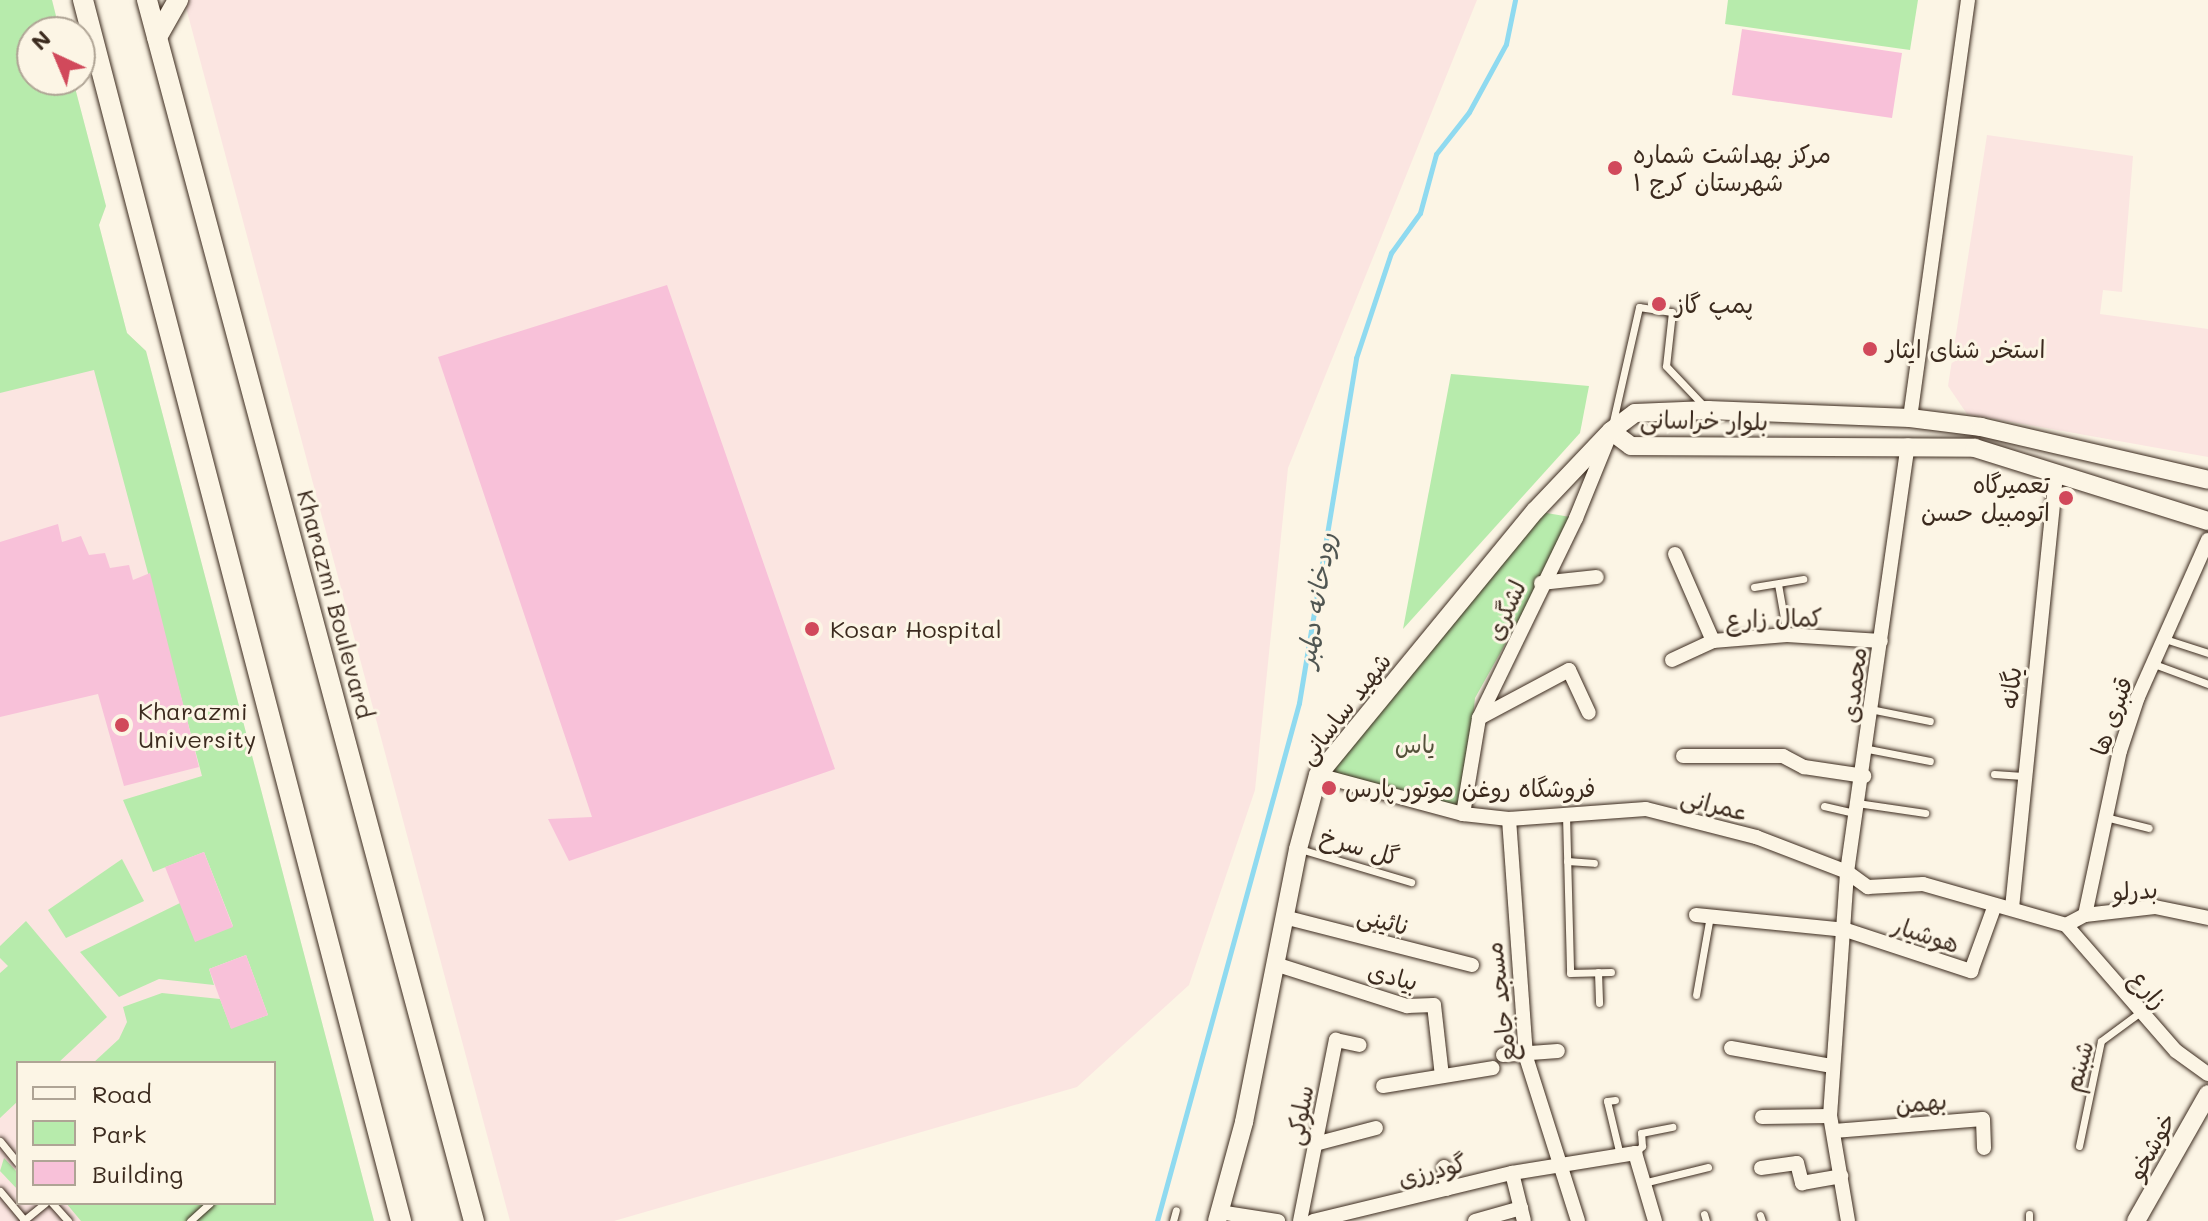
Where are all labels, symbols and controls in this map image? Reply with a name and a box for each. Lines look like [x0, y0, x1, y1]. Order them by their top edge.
north arrow [16, 16, 96, 96]
text: N [24, 24, 56, 56]
place label: مرکز بهداشت شماره ۱ شهرستان کرج [1633, 140, 1831, 196]
marker: مرکز بهداشت شماره ۱ شهرستان کرج [1604, 157, 1626, 179]
place label: پمپ گاز [1675, 290, 1753, 318]
marker: پمپ گاز [1650, 295, 1668, 313]
place label: استخر شنای ایثار [1886, 335, 2045, 363]
marker: استخر شنای ایثار [1861, 340, 1879, 358]
street label: بلوار خراسانی [1640, 404, 1768, 436]
place label: تعمیرگاه اتومبیل حسن [1921, 470, 2050, 526]
street label: Kharazmi Boulevard [292, 486, 380, 722]
marker: تعمیرگاه اتومبیل حسن [2057, 489, 2075, 507]
water label: رودخانه دلمبر [1290, 530, 1342, 670]
street label: لشگری [1479, 575, 1531, 645]
street label: کمال زارع [1725, 603, 1823, 633]
place label: Kosar Hospital [830, 615, 1002, 643]
marker: Kosar Hospital [801, 618, 823, 640]
street label: محمدی [1834, 645, 1872, 725]
street label: شهید ساسانی [1292, 647, 1396, 769]
street label: یگانه [1993, 665, 2027, 711]
street label: قنبری ها [2084, 673, 2138, 759]
place label: Kharazmi University [138, 697, 256, 753]
marker: Kharazmi University [113, 716, 131, 734]
park label: یاس [1395, 730, 1435, 758]
place label: فروشگاه روغن موتور پارس [1345, 774, 1595, 802]
marker: فروشگاه روغن موتور پارس [1320, 779, 1338, 797]
street label: عمرانی [1678, 782, 1752, 826]
street label: گل سرخ [1317, 821, 1403, 871]
street label: بدرلو [2111, 874, 2159, 906]
street label: نائینی [1354, 900, 1412, 940]
street label: هوشیار [1889, 910, 1963, 958]
street label: مسجد جامع [1478, 940, 1522, 1064]
street label: بیادی [1365, 956, 1421, 996]
street label: زارع [2124, 964, 2174, 1014]
street label: شبنم [2057, 1037, 2099, 1095]
legend [16, 1061, 276, 1205]
text: Road [92, 1078, 152, 1109]
street label: سلوکی [1279, 1082, 1319, 1148]
street label: بهمن [1894, 1085, 1948, 1119]
street label: خوشخو [2121, 1107, 2181, 1185]
text: Park [92, 1118, 146, 1149]
street label: گودرزی [1395, 1148, 1469, 1192]
text: Building [92, 1158, 183, 1189]

